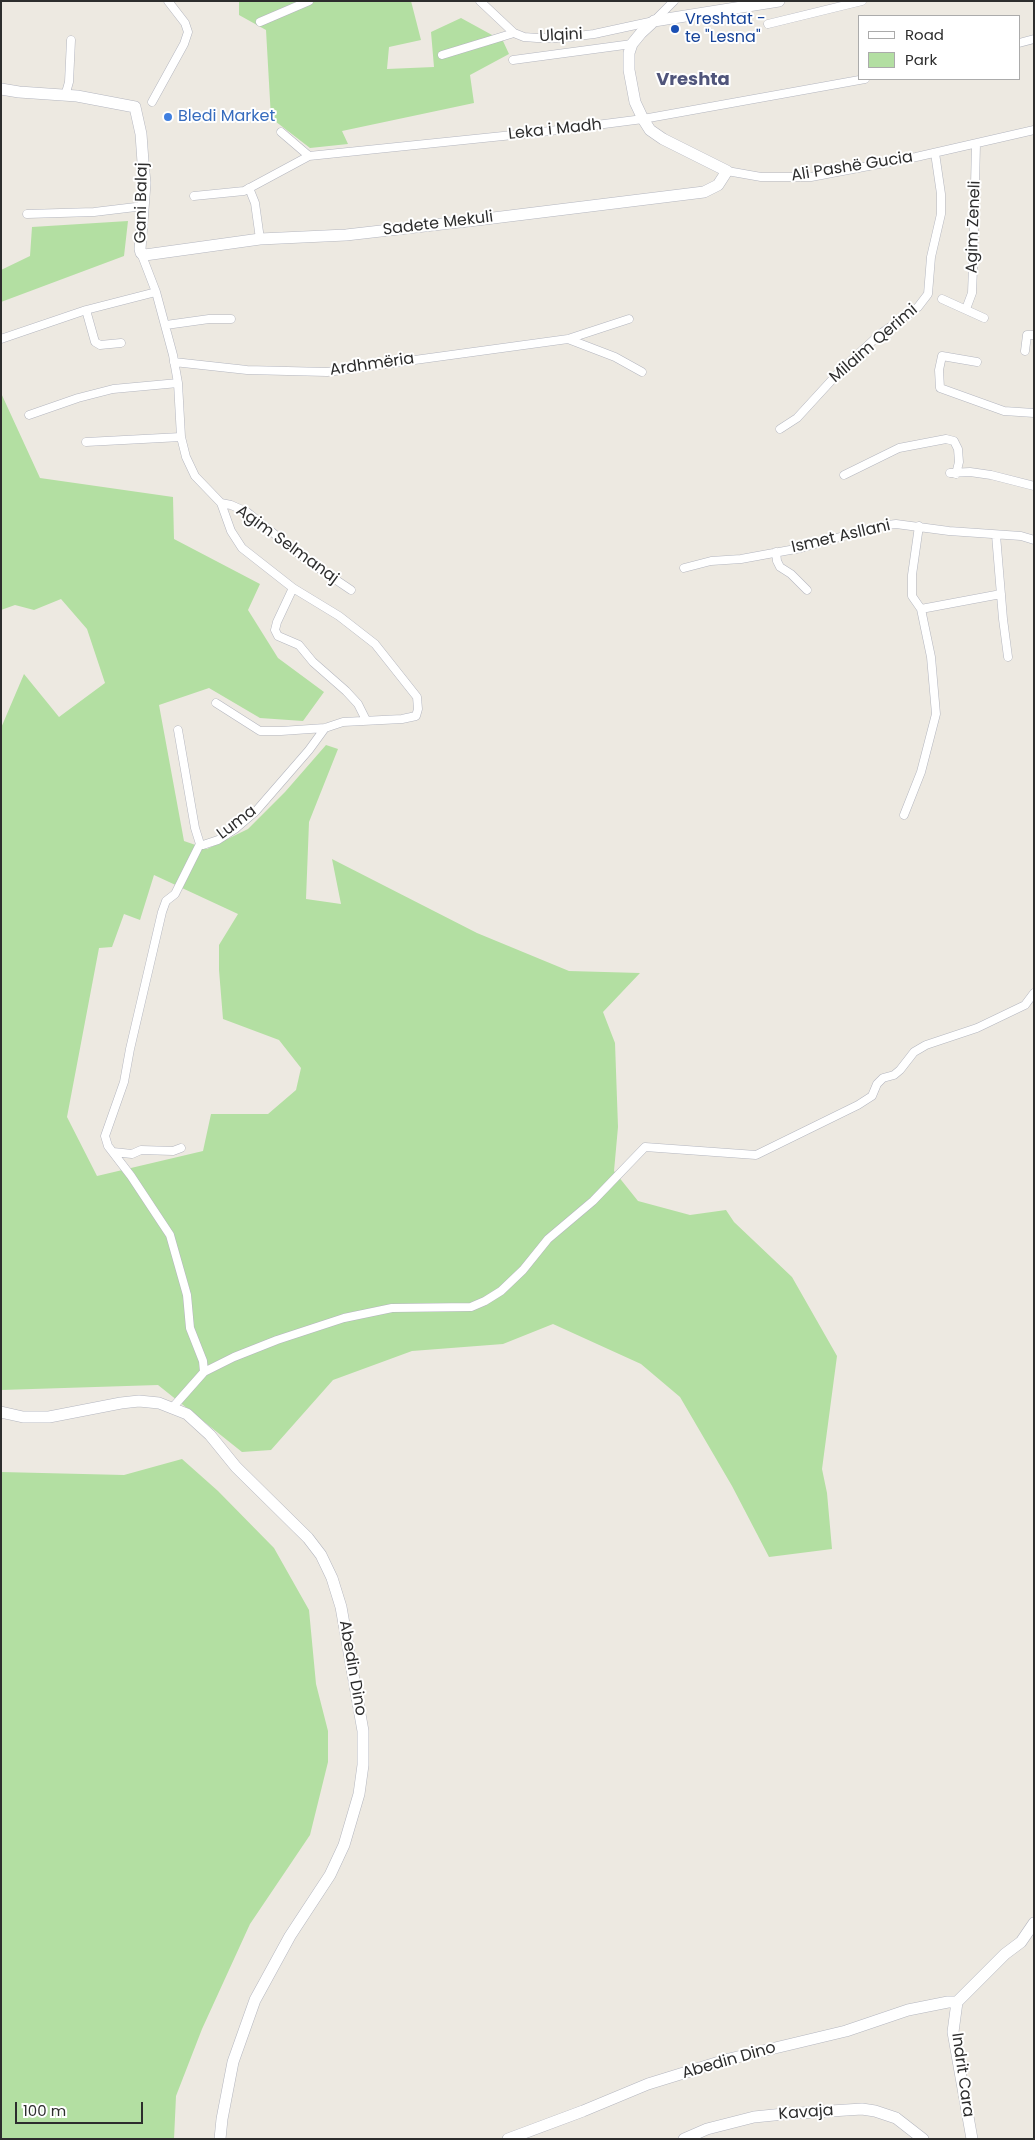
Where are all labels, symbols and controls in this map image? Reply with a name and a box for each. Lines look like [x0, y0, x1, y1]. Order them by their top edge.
place label: Vreshtat - te "Lesna" [685, 10, 766, 48]
legend [858, 15, 1020, 80]
marker: Vreshtat - te "Lesna" [669, 23, 681, 35]
text: Road [905, 24, 944, 45]
street label: Ulqini [539, 25, 583, 47]
text: Park [905, 49, 937, 70]
district label: Vreshta [656, 69, 730, 91]
place label: Bledi Market [178, 107, 275, 127]
marker: Bledi Market [162, 111, 174, 123]
street label: Leka i Madh [507, 116, 603, 144]
street label: Ali Pashë Gucia [790, 148, 914, 186]
street label: Gani Balaj [132, 162, 152, 244]
street label: Agim Zeneli [963, 180, 985, 274]
street label: Sadete Mekuli [382, 208, 494, 240]
street label: Milaim Qerimi [826, 301, 922, 387]
street label: Ardhmëria [329, 350, 415, 380]
street label: Agim Selmanaj [232, 501, 342, 589]
street label: Ismet Asllani [790, 516, 892, 558]
street label: Luma [213, 802, 261, 844]
street label: Abedin Dino [334, 1619, 370, 1717]
street label: Indrit Cara [947, 2032, 977, 2118]
street label: Abedin Dino [680, 2038, 778, 2084]
scale bar [18, 2092, 145, 2124]
text: 100 m [23, 2100, 66, 2121]
street label: Kavaja [778, 2102, 834, 2124]

